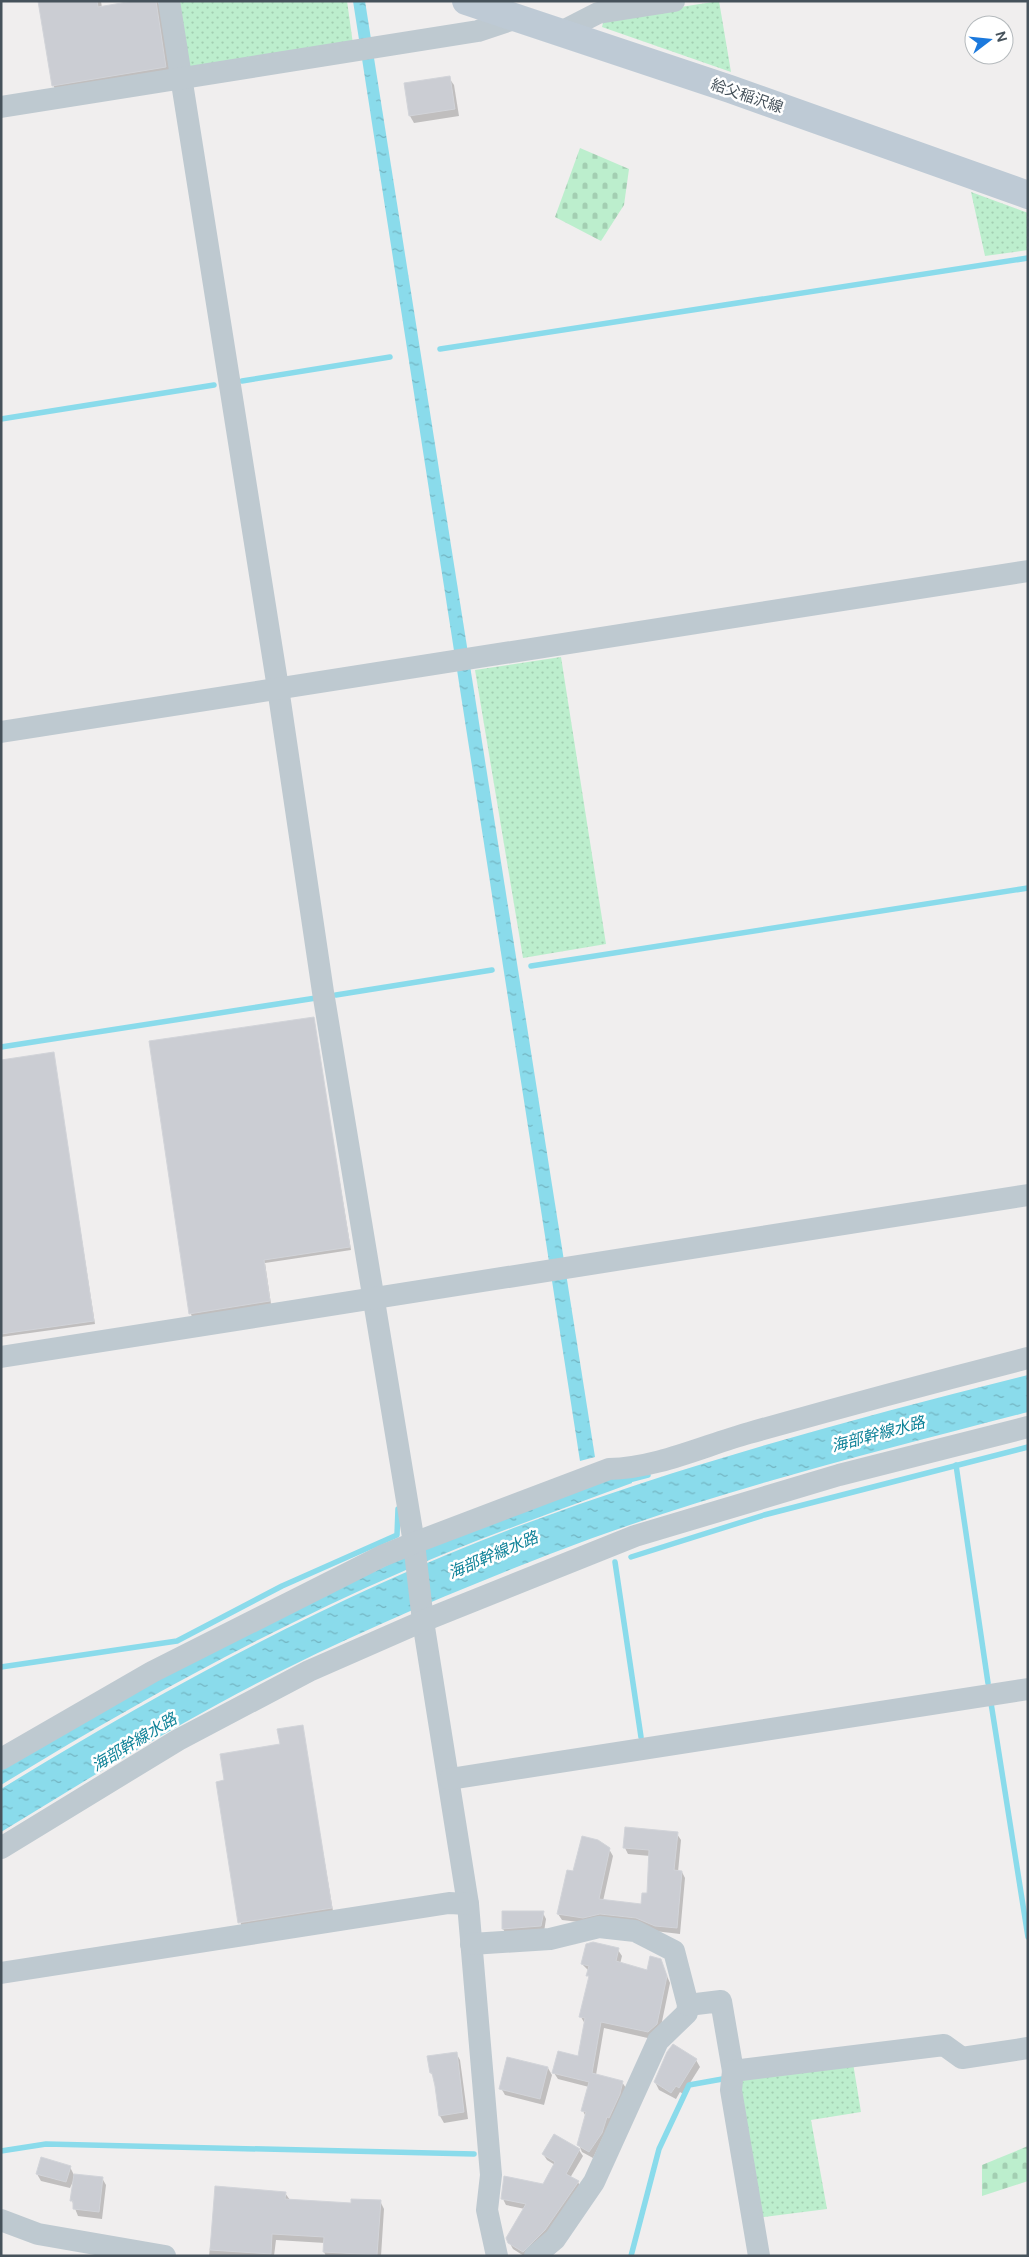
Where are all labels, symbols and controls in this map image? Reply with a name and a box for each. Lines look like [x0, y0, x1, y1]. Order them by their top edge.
north arrow [964, 15, 1014, 65]
text: N [991, 29, 1012, 44]
street label: 給父稲沢線 [708, 74, 786, 118]
water label: 海部幹線水路 [829, 1411, 929, 1457]
water label: 海部幹線水路 [445, 1526, 543, 1583]
water label: 海部幹線水路 [87, 1707, 182, 1776]

